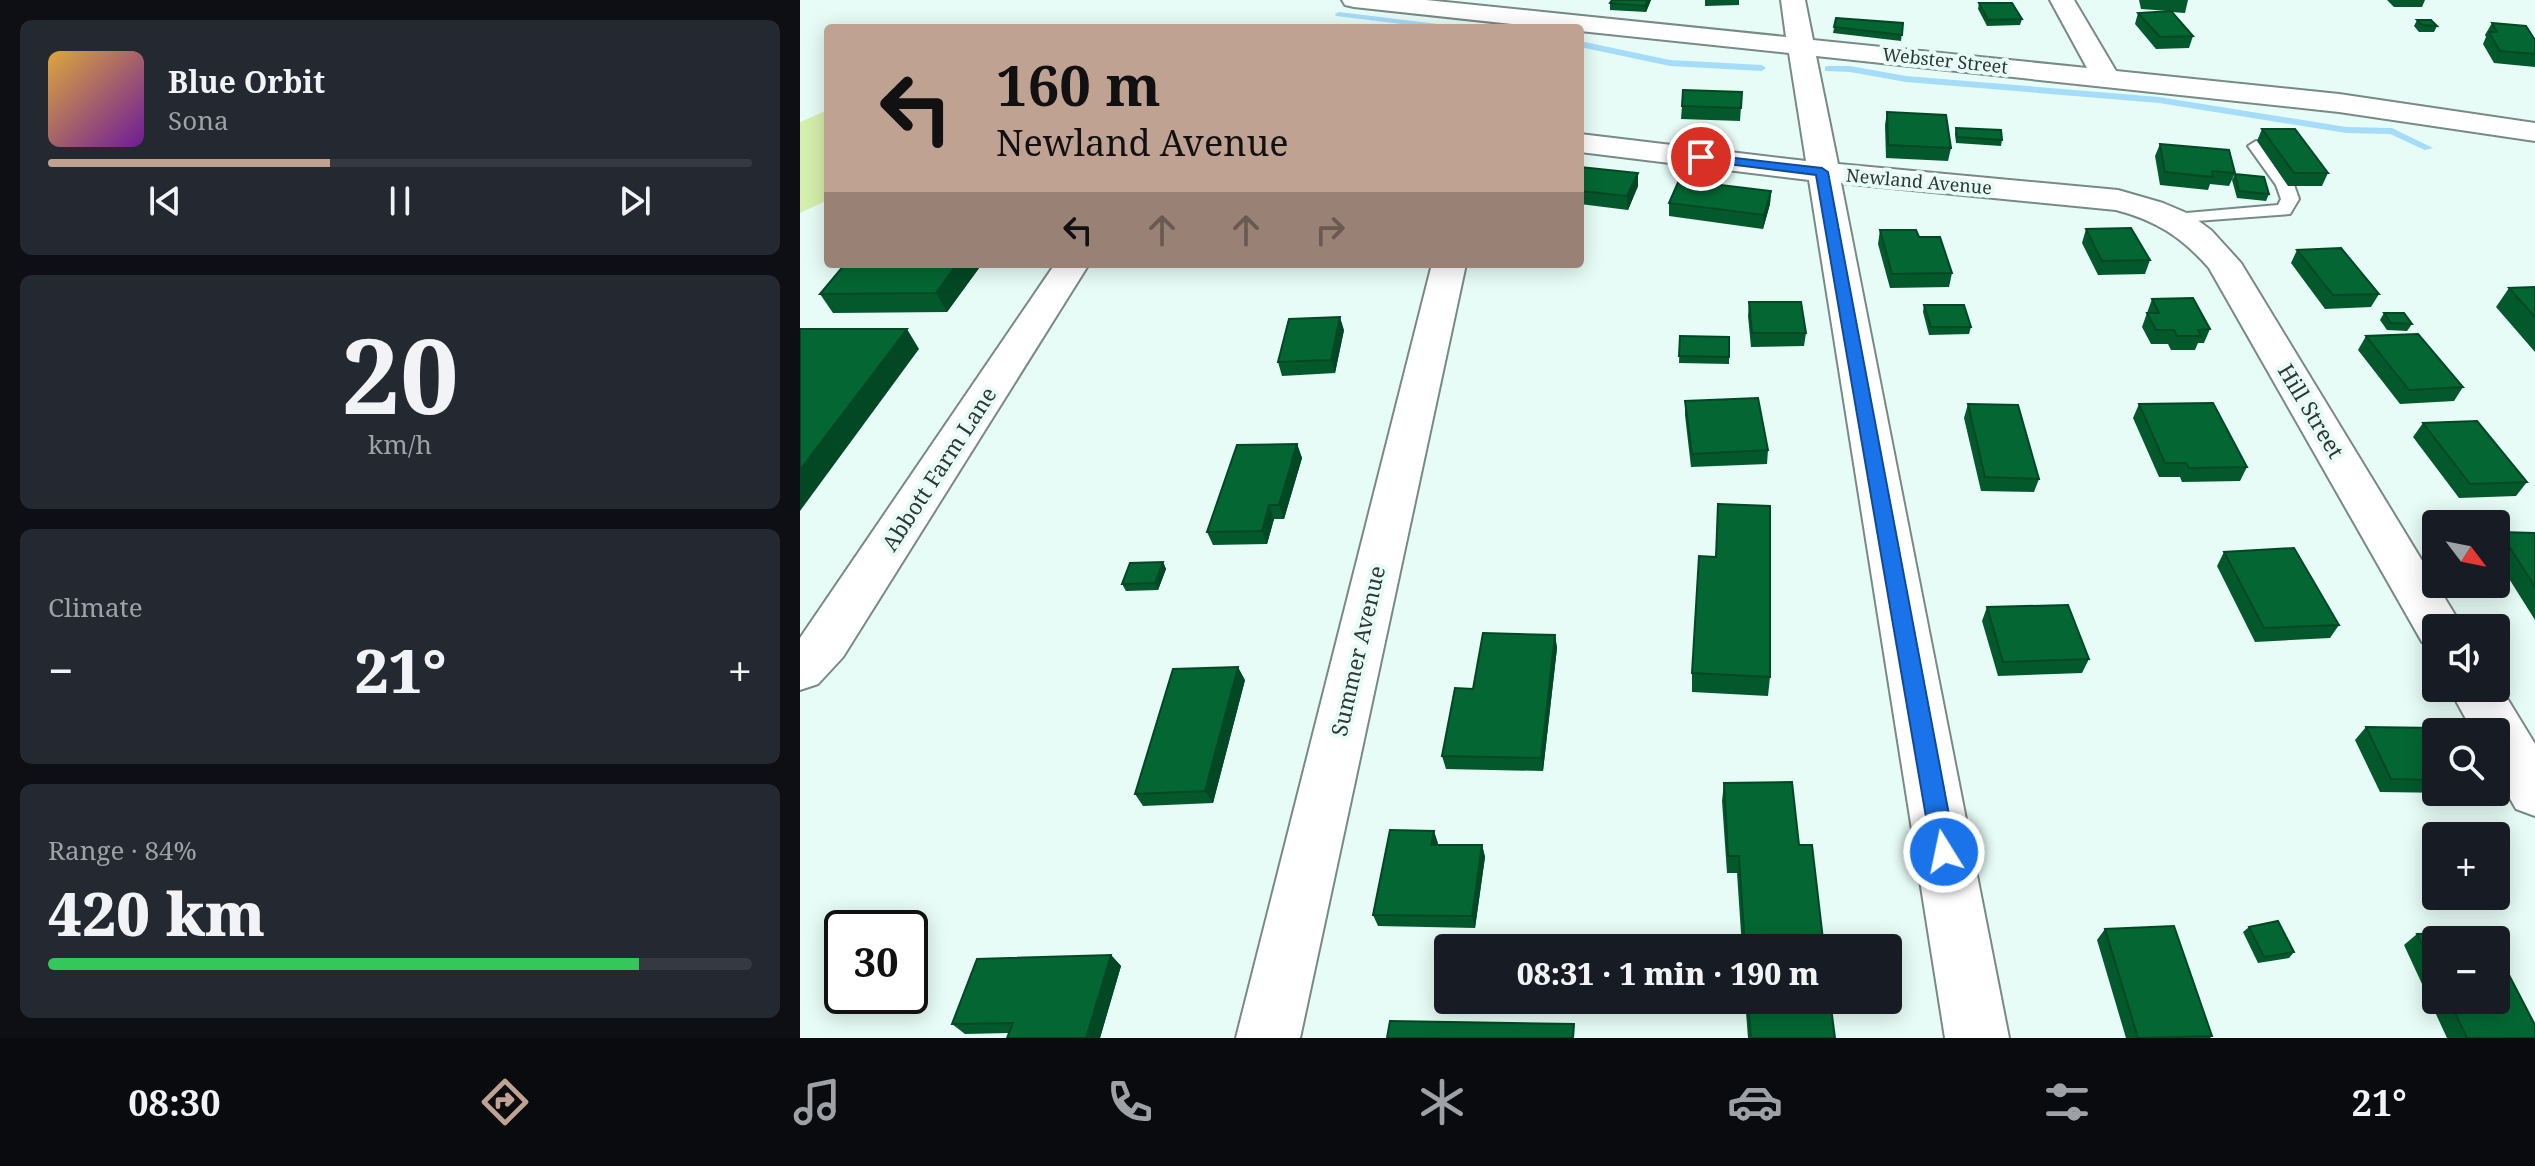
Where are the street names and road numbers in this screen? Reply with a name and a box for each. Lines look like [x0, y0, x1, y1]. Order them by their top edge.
street label: Webster Street [1881, 41, 2009, 79]
street label: Newland Avenue [1845, 163, 1993, 199]
street label: Hill Street [2272, 358, 2352, 464]
street label: Abbott Farm Lane [874, 381, 1002, 556]
street label: Summer Avenue [1323, 563, 1391, 739]

